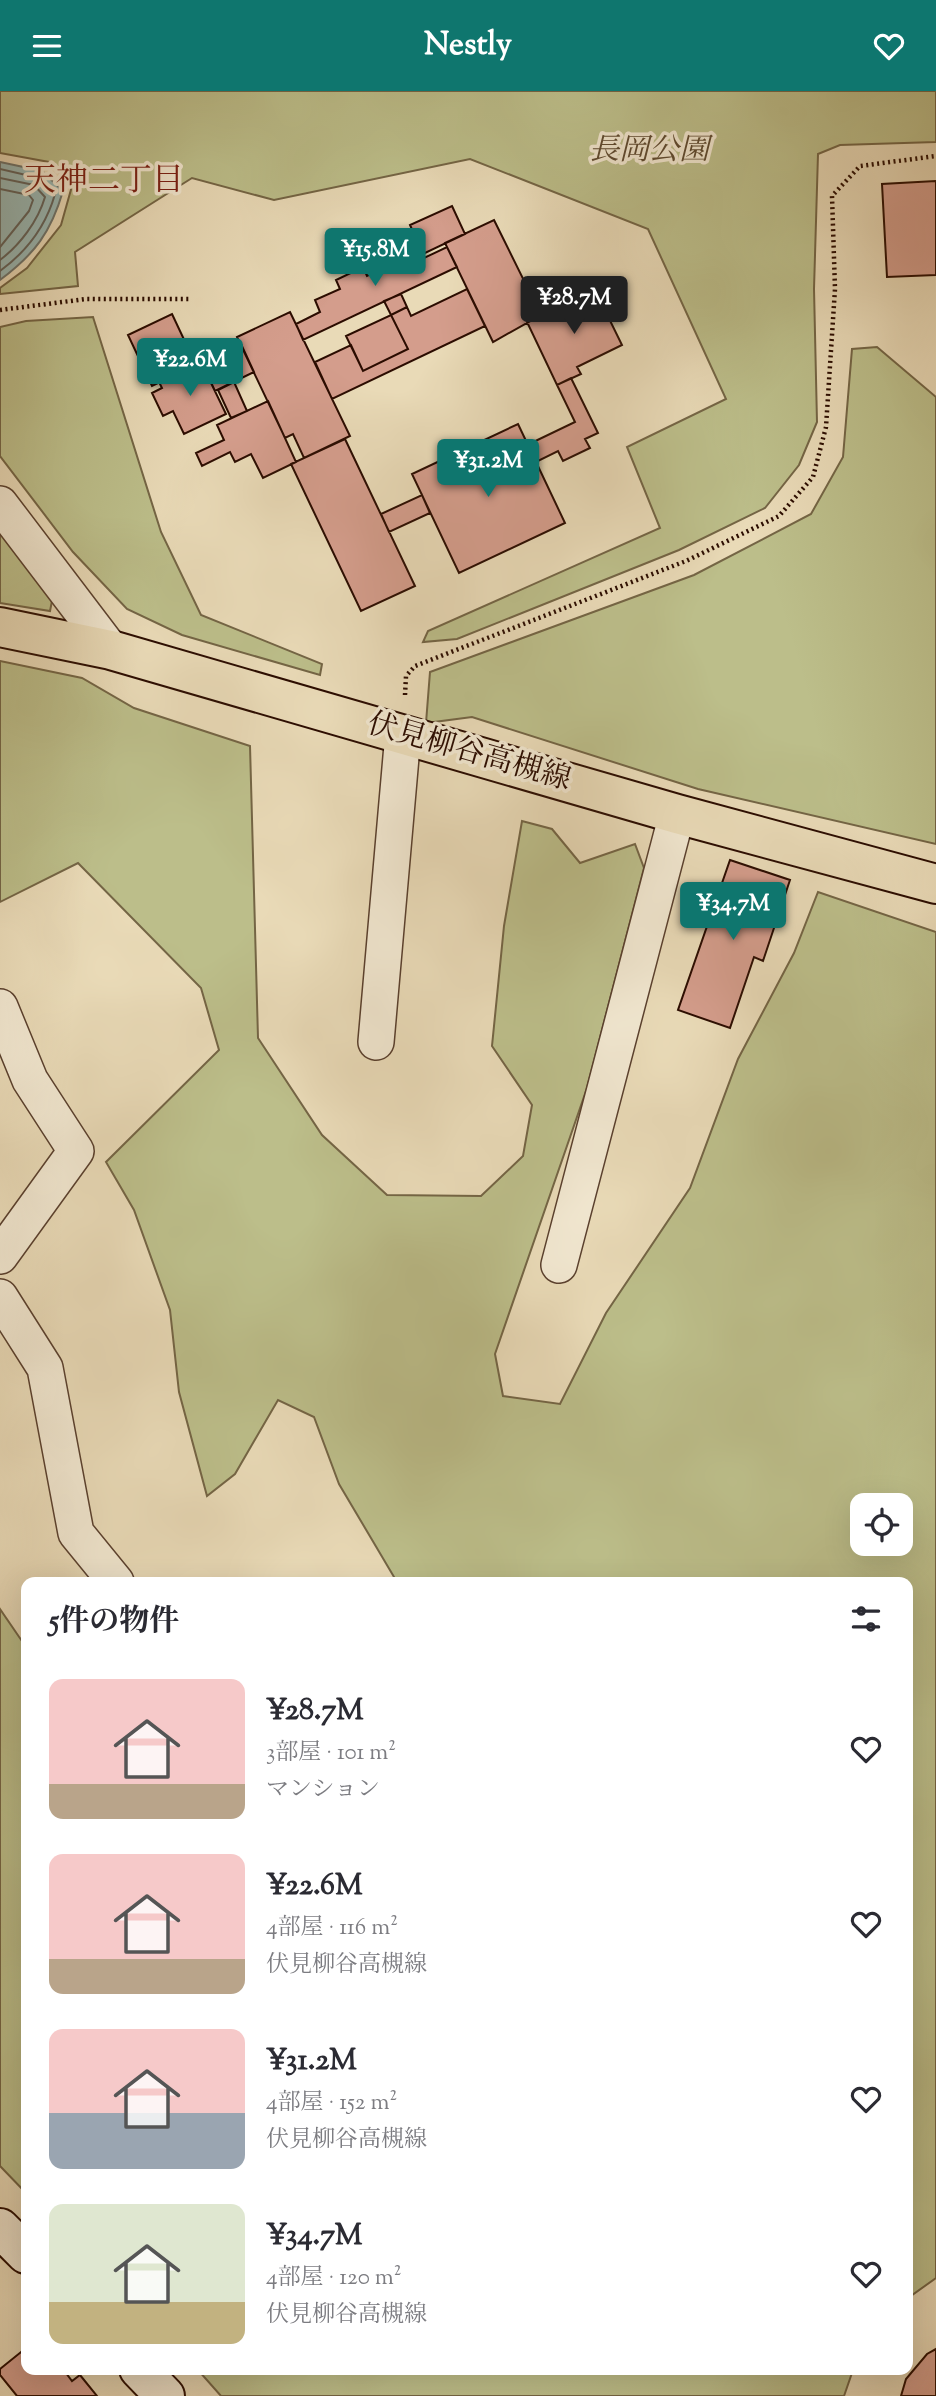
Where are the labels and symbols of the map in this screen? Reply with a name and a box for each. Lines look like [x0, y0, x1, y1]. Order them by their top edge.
park label: 長岡公園 [589, 130, 714, 173]
district label: 天神二丁目 [24, 159, 184, 205]
pin: ¥15.8M [318, 229, 432, 288]
pin: ¥28.7M [517, 277, 631, 336]
pin: ¥22.6M [133, 338, 247, 398]
pin: ¥31.2M [431, 439, 545, 499]
street label: 伏見柳谷高槻線 [362, 703, 576, 803]
pin: ¥34.7M [676, 883, 790, 942]

